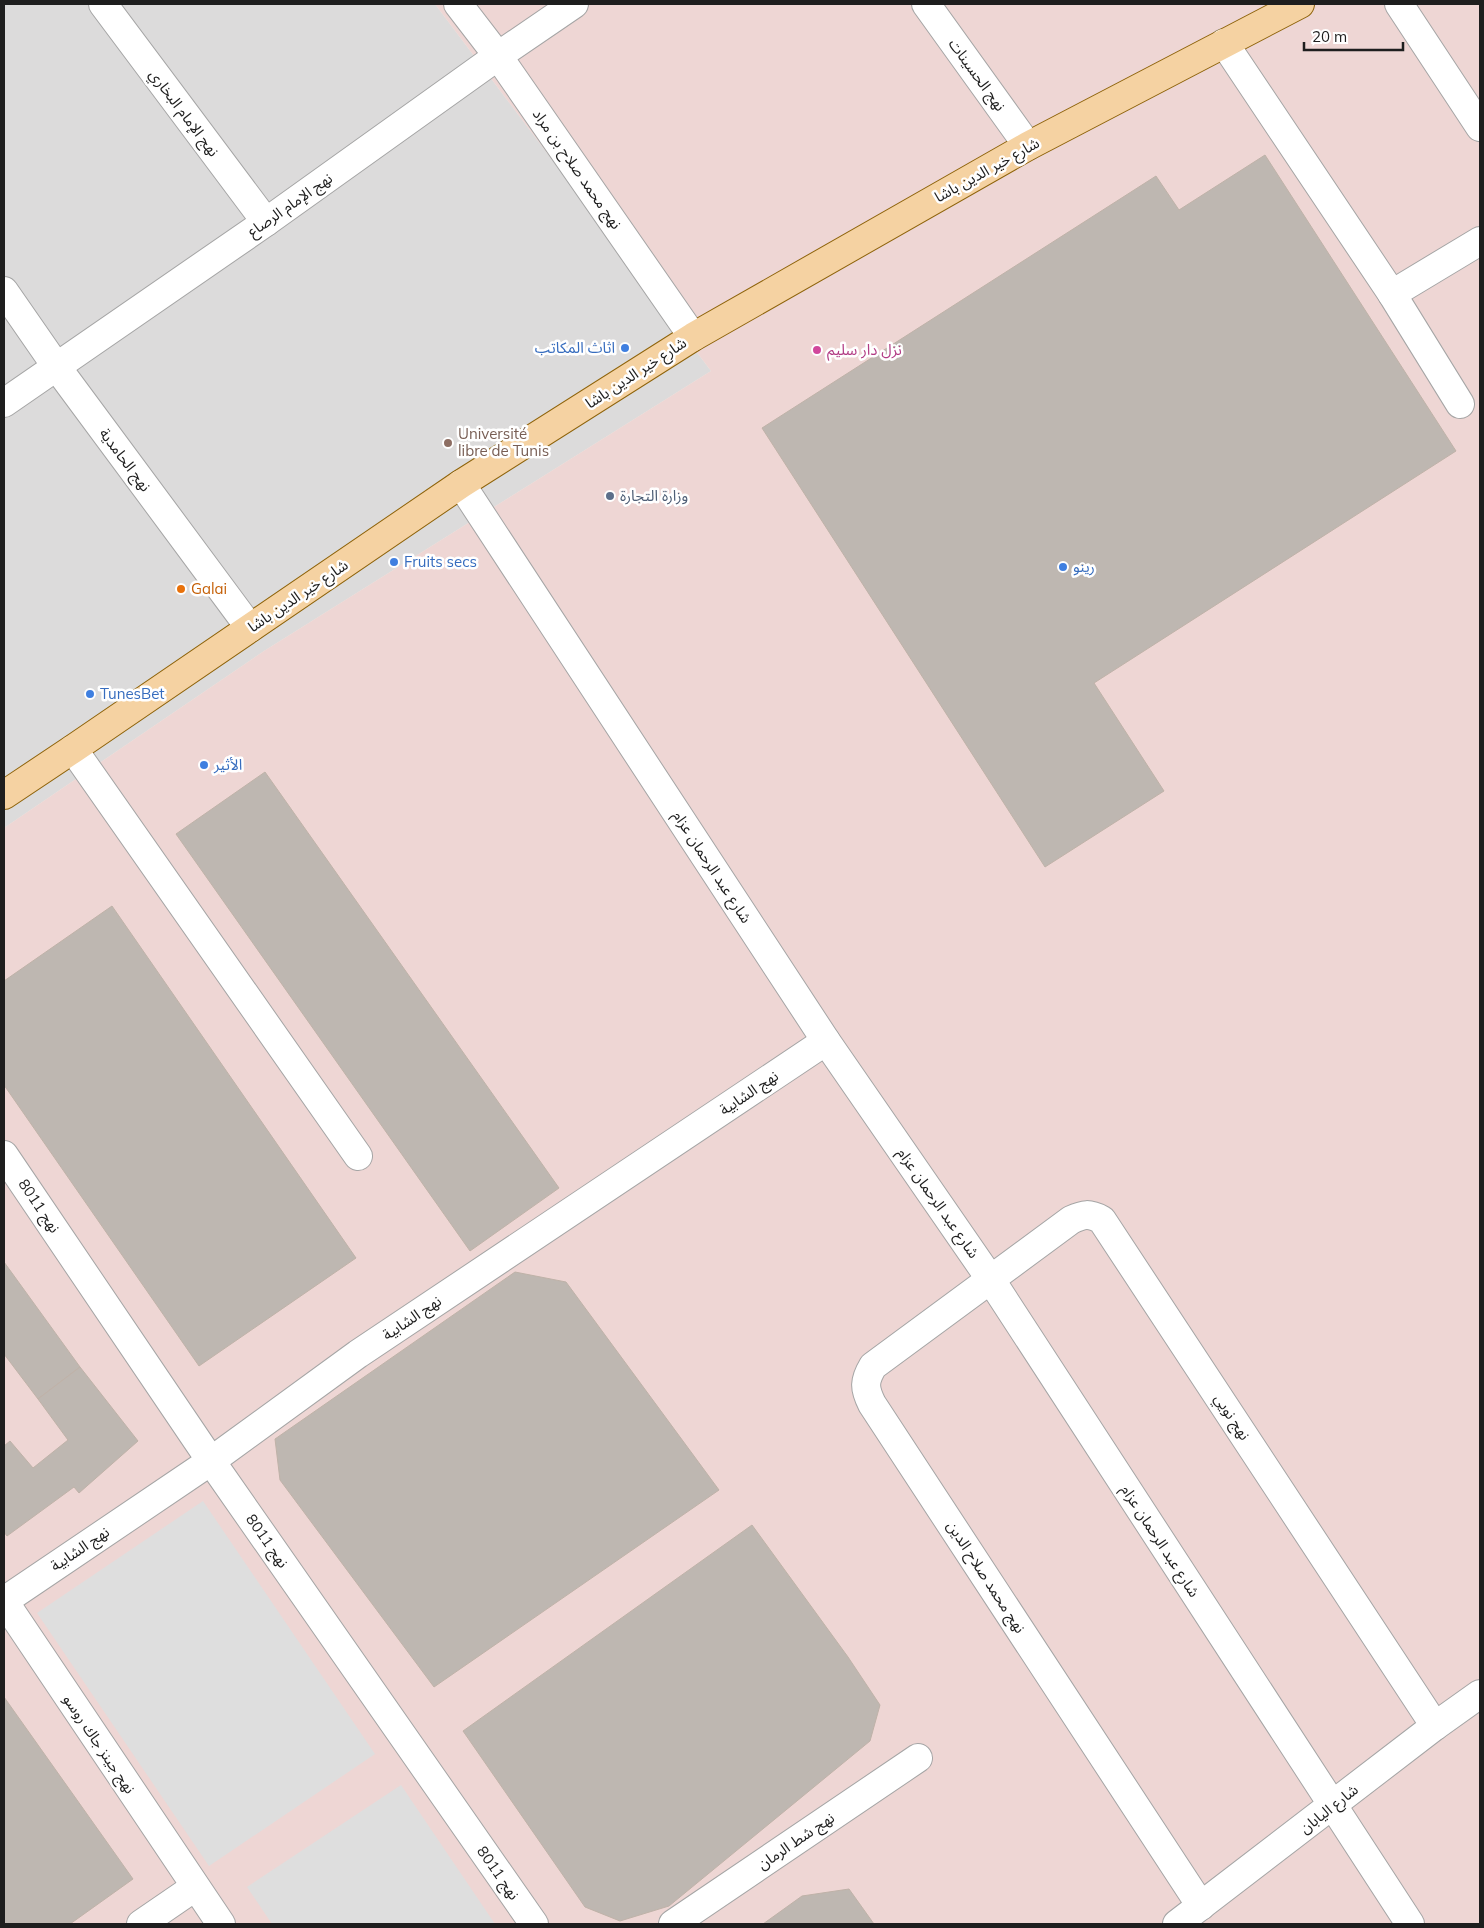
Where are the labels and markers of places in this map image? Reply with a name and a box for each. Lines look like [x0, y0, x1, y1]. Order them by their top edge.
place label: اثاث المكاتب [535, 338, 615, 357]
place label: نزل دار سليم [827, 340, 902, 361]
marker: اثاث المكاتب [619, 342, 631, 354]
marker: نزل دار سليم [811, 344, 823, 356]
place label: Université libre de Tunis [458, 424, 549, 460]
marker: Université libre de Tunis [442, 437, 454, 449]
place label: وزارة التجارة [620, 486, 688, 505]
marker: وزارة التجارة [604, 490, 616, 502]
place label: Fruits secs [404, 552, 477, 571]
marker: Fruits secs [388, 556, 400, 568]
place label: رينو [1073, 557, 1095, 576]
marker: رينو [1057, 561, 1069, 573]
place label: Galai [191, 579, 227, 598]
marker: Galai [175, 583, 187, 595]
place label: TunesBet [100, 684, 165, 703]
marker: TunesBet [84, 688, 96, 700]
place label: الأثير [213, 755, 242, 774]
marker: الأثير [198, 759, 210, 771]

